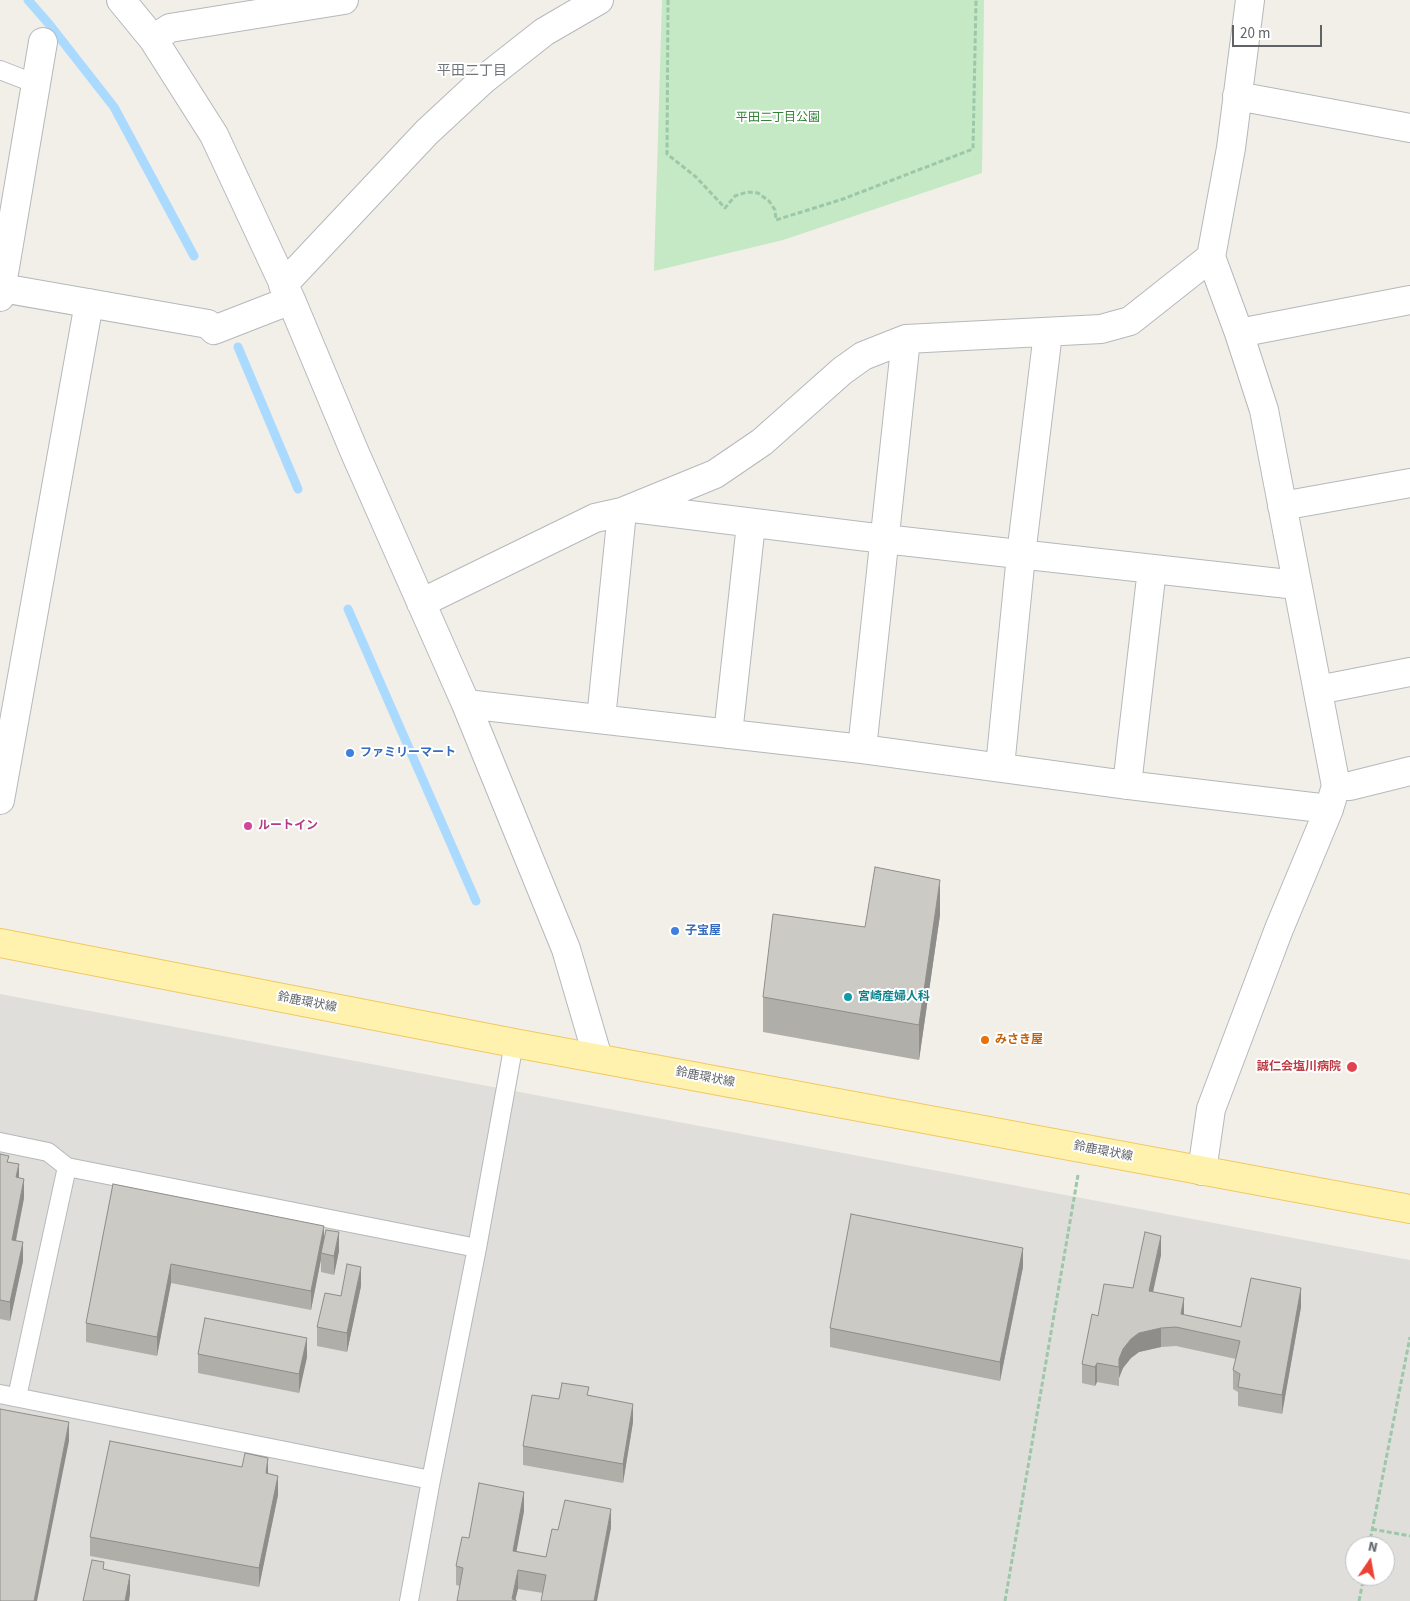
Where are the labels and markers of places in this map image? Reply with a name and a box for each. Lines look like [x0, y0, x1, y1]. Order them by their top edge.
place label: ファミリーマート [360, 746, 456, 760]
marker: ファミリーマート [344, 747, 356, 759]
place label: ルートイン [258, 819, 318, 833]
marker: ルートイン [242, 820, 254, 832]
place label: 子宝屋 [685, 924, 721, 938]
marker: 子宝屋 [669, 925, 681, 937]
place label: 宮崎産婦人科 [858, 990, 930, 1004]
marker: 宮崎産婦人科 [842, 991, 854, 1003]
place label: みさき屋 [995, 1033, 1043, 1047]
marker: みさき屋 [979, 1034, 991, 1046]
place label: 誠仁会塩川病院 [1257, 1060, 1341, 1074]
marker: 誠仁会塩川病院 [1345, 1060, 1359, 1074]

